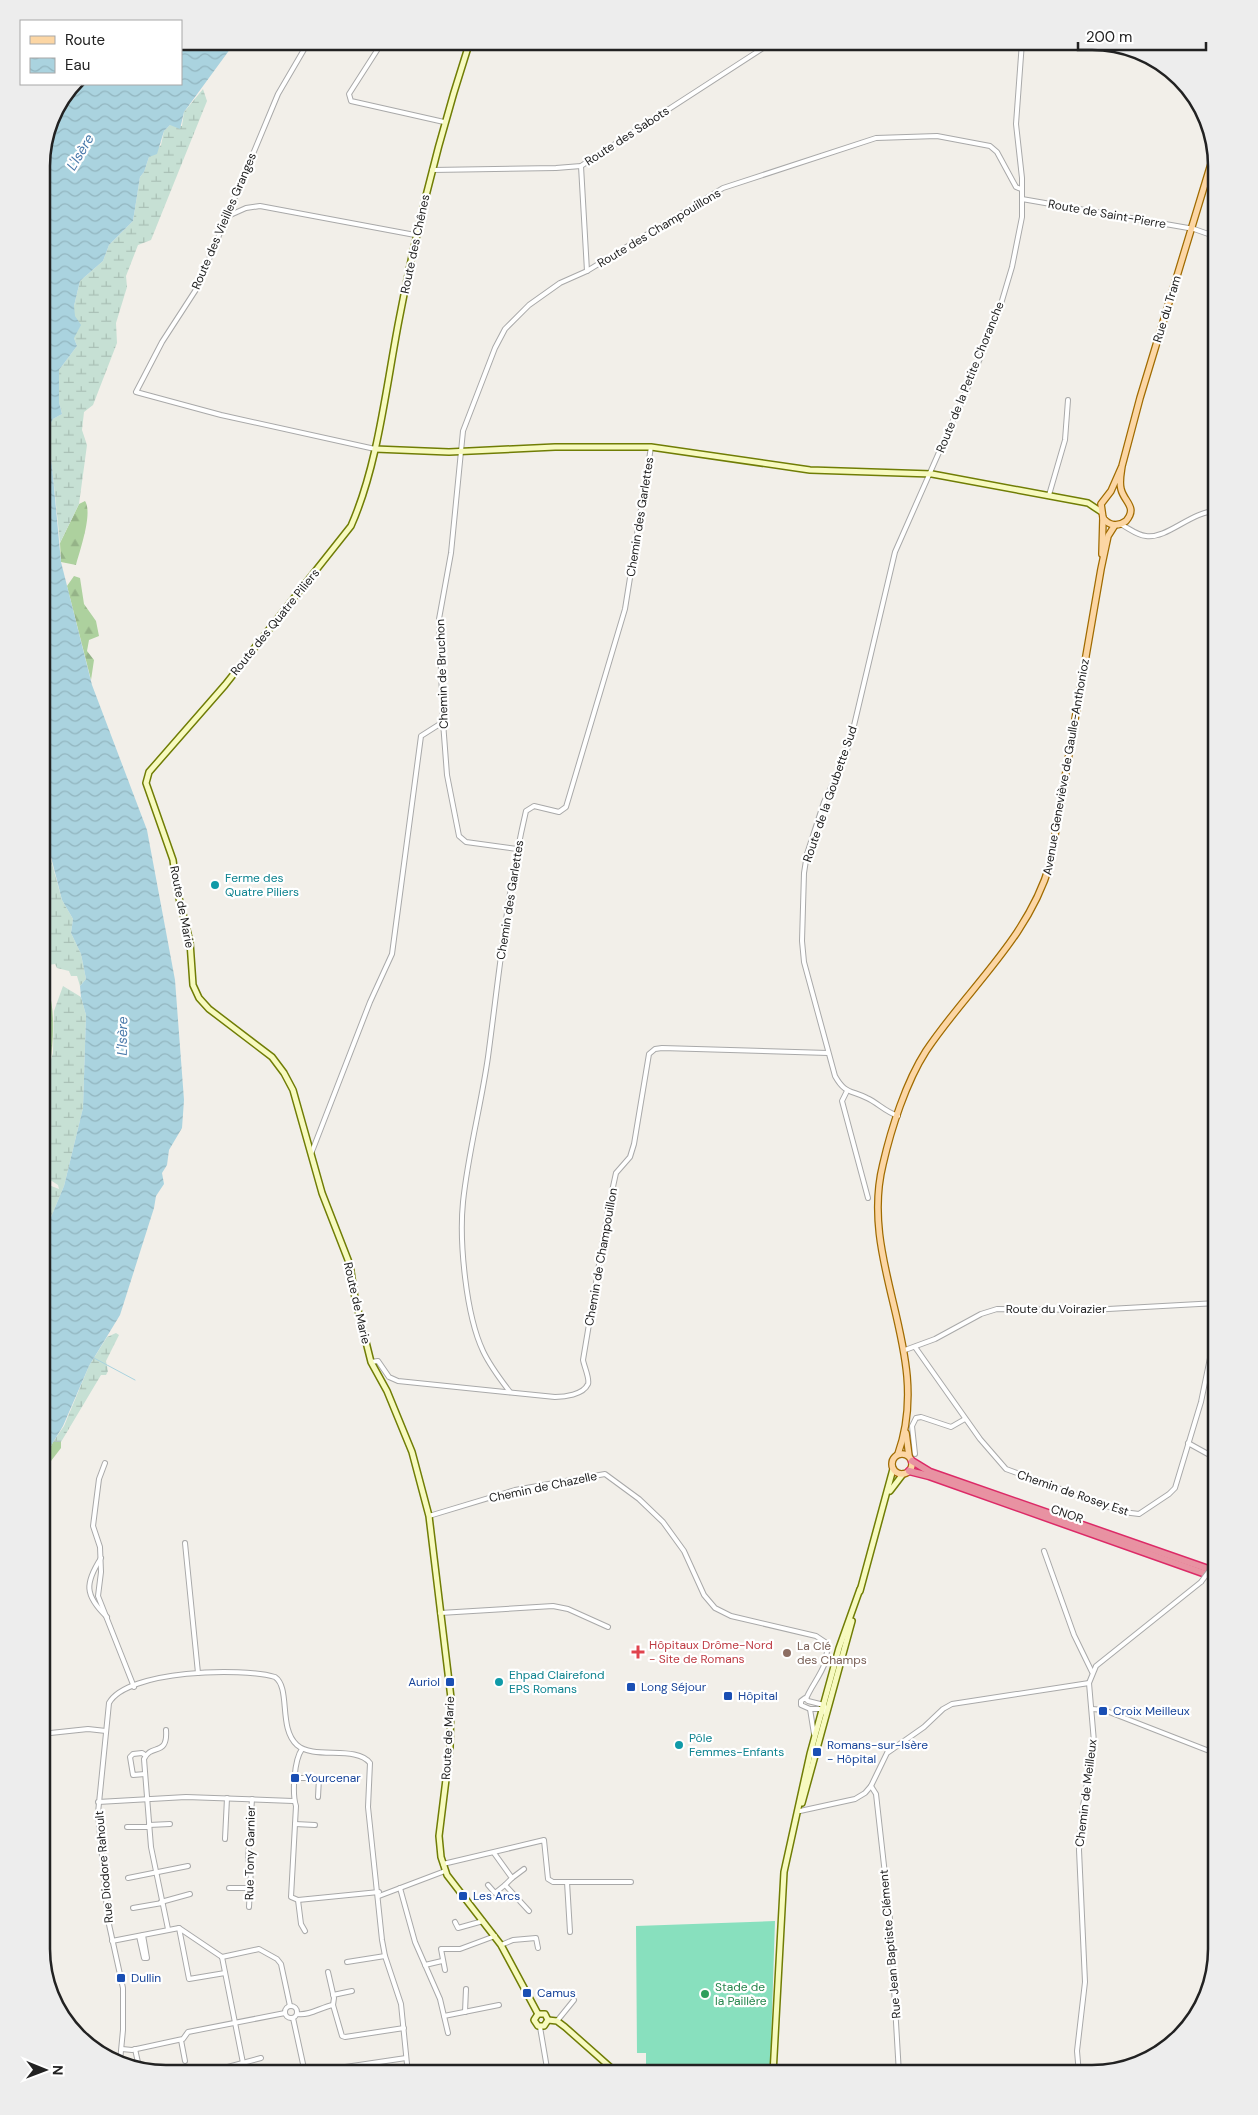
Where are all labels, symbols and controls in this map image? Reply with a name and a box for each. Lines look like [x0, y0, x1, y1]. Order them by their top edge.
legend [20, 20, 182, 85]
scale bar [1078, 20, 1206, 52]
text: 200 m [1086, 27, 1132, 47]
text: Route [65, 30, 105, 50]
text: Eau [65, 55, 90, 75]
street label: Route des Sabots [582, 103, 672, 169]
water label: L'Isère [62, 130, 98, 174]
street label: Route des Vieilles Granges [188, 150, 260, 292]
street label: Route des Champouillons [594, 185, 724, 271]
street label: Route des Chênes [397, 193, 433, 295]
street label: Route de Saint-Pierre [1047, 196, 1167, 232]
street label: Rue du Tram [1149, 274, 1185, 344]
street label: Route de la Petite Choranche [932, 299, 1008, 455]
street label: Chemin des Garlettes [623, 456, 657, 578]
street label: Route des Quatre Piliers [227, 565, 323, 679]
street label: Chemin de Bruchon [432, 619, 452, 729]
street label: Avenue Geneviève de Gaulle-Anthonioz [1039, 658, 1093, 876]
street label: Route de la Goubette Sud [799, 724, 861, 864]
street label: Chemin des Garlettes [493, 839, 527, 961]
street label: Route de Marie [166, 864, 198, 950]
place label: Ferme des Quatre Piliers [225, 870, 299, 900]
marker: Ferme des Quatre Piliers [209, 879, 221, 891]
water label: L'Isère [113, 1016, 131, 1056]
street label: Chemin de Champouillon [581, 1187, 621, 1327]
street label: Route de Marie [340, 1260, 374, 1346]
street label: Route du Voirazier [1006, 1301, 1107, 1317]
street label: Chemin de Rosey Est [1015, 1466, 1131, 1520]
street label: Chemin de Chazelle [488, 1468, 599, 1506]
street label: CNOR [1049, 1501, 1085, 1527]
place label: Hôpitaux Drôme-Nord - Site de Romans [649, 1637, 773, 1667]
place label: La Clé des Champs [797, 1638, 867, 1668]
marker: Hôpitaux Drôme-Nord - Site de Romans [631, 1645, 645, 1659]
marker: La Clé des Champs [781, 1647, 793, 1659]
place label: Ehpad Clairefond EPS Romans [509, 1667, 605, 1697]
place label: Auriol [408, 1674, 440, 1690]
marker: Auriol [444, 1676, 456, 1688]
marker: Ehpad Clairefond EPS Romans [493, 1676, 505, 1688]
place label: Long Séjour [641, 1679, 707, 1695]
marker: Long Séjour [625, 1681, 637, 1693]
place label: Hôpital [738, 1688, 778, 1704]
marker: Hôpital [722, 1690, 734, 1702]
street label: Route de Marie [438, 1696, 458, 1780]
place label: Croix Meilleux [1113, 1703, 1190, 1719]
marker: Croix Meilleux [1097, 1705, 1109, 1717]
place label: Pôle Femmes-Enfants [689, 1730, 784, 1760]
place label: Romans-sur-Isère - Hôpital [827, 1737, 928, 1767]
street label: Chemin de Meilleux [1071, 1738, 1101, 1848]
marker: Pôle Femmes-Enfants [673, 1739, 685, 1751]
marker: Romans-sur-Isère - Hôpital [811, 1746, 823, 1758]
place label: Yourcenar [305, 1770, 361, 1786]
marker: Yourcenar [289, 1772, 301, 1784]
street label: Rue Tony Garnier [241, 1805, 259, 1900]
street label: Rue Diodore Rahoult [91, 1810, 117, 1924]
street label: Rue Jean Baptiste Clément [875, 1869, 904, 2019]
place label: Les Arcs [473, 1888, 520, 1904]
marker: Les Arcs [457, 1890, 469, 1902]
place label: Dullin [131, 1970, 161, 1986]
marker: Dullin [115, 1972, 127, 1984]
place label: Stade de la Paillère [715, 1979, 767, 2009]
place label: Camus [537, 1985, 576, 2001]
marker: Camus [521, 1987, 533, 1999]
marker: Stade de la Paillère [699, 1988, 711, 2000]
north arrow [20, 2045, 70, 2095]
text: N [49, 2065, 67, 2075]

